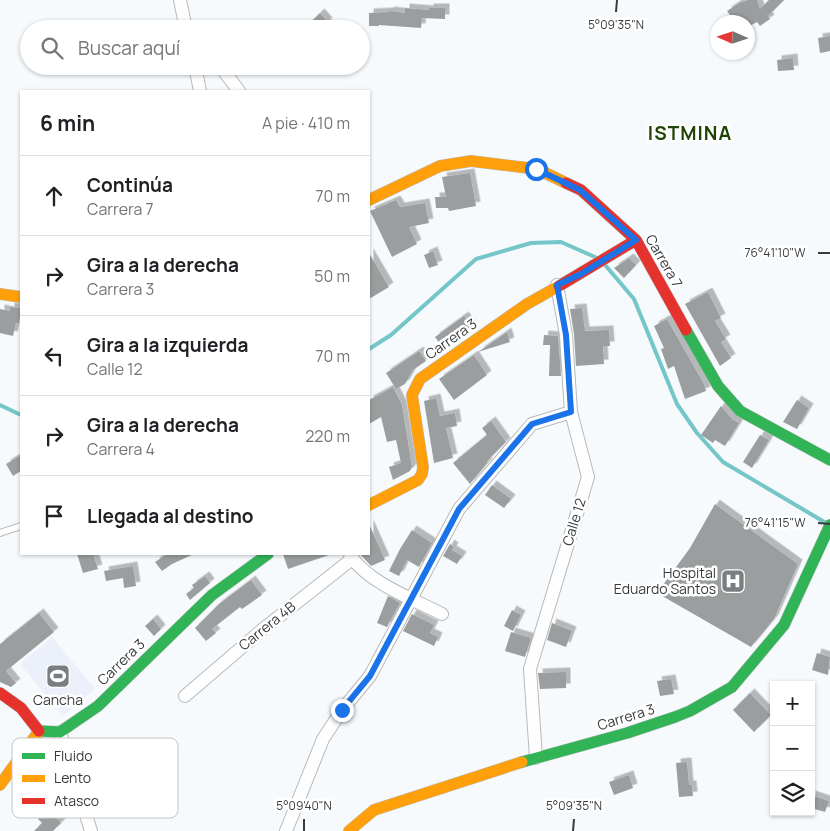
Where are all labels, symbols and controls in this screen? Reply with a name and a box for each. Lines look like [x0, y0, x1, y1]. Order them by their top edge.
north arrow [710, 15, 755, 60]
text: 5°09'35"N [588, 16, 644, 33]
search box [20, 20, 370, 75]
icon: search [38, 34, 66, 62]
text: Buscar aquí [78, 35, 180, 61]
text: 6 min [40, 109, 95, 137]
text: A pie · 410 m [262, 112, 350, 134]
district label: ISTMINA [648, 120, 732, 146]
route start [525, 158, 548, 181]
text: Continúa [87, 172, 173, 198]
icon: ahead [40, 182, 68, 210]
text: 70 m [315, 185, 350, 207]
text: Carrera 7 [87, 198, 154, 220]
street label: Carrera 7 [642, 231, 687, 291]
text: 76°41'10"W [744, 244, 806, 261]
text: Gira a la derecha [87, 252, 239, 278]
icon: right [40, 262, 68, 290]
text: 50 m [314, 265, 350, 287]
text: Carrera 3 [87, 278, 154, 300]
street label: Carrera 3 [421, 314, 480, 363]
text: Gira a la izquierda [87, 332, 248, 358]
icon: left [40, 342, 68, 370]
text: 70 m [315, 345, 350, 367]
text: Calle 12 [87, 358, 143, 380]
text: Gira a la derecha [87, 412, 239, 438]
icon: right [40, 422, 68, 450]
text: 220 m [305, 425, 350, 447]
text: Carrera 4 [87, 438, 155, 460]
street label: Calle 12 [557, 496, 590, 548]
icon: arrive [40, 502, 68, 530]
text: Llegada al destino [87, 503, 254, 529]
text: 76°41'15"W [745, 514, 806, 531]
place label: Hospital Eduardo Santos [614, 563, 716, 598]
hospital icon: Hospital Eduardo Santos [720, 568, 746, 594]
street label: Carrera 4B [234, 597, 299, 654]
street label: Carrera 3 [93, 634, 148, 689]
sports icon: Cancha [45, 663, 71, 689]
map controls [770, 681, 815, 816]
button: + [770, 681, 815, 726]
place label: Cancha [33, 690, 83, 709]
route end [331, 699, 354, 722]
street label: Carrera 3 [595, 699, 657, 734]
button: − [770, 726, 815, 771]
legend [12, 738, 178, 818]
text: Fluido [54, 746, 92, 765]
text: Lento [54, 768, 91, 787]
button: layers [770, 771, 815, 816]
text: Atasco [54, 791, 99, 810]
text: 5°09'40"N [276, 797, 332, 814]
text: 5°09'35"N [546, 797, 602, 814]

